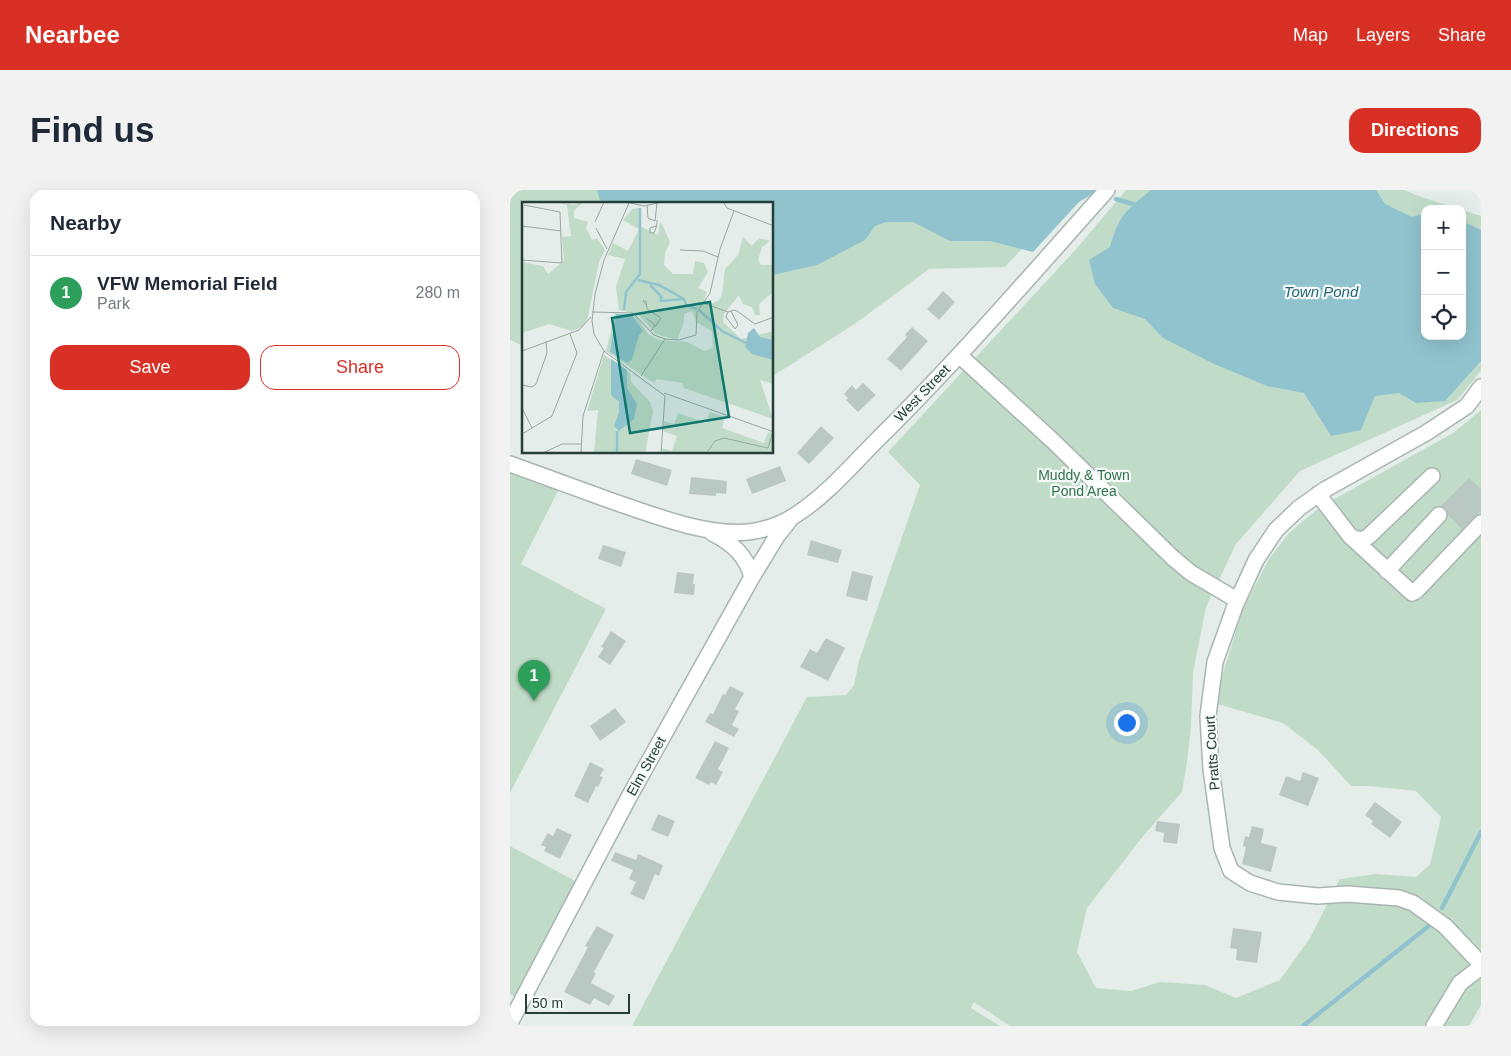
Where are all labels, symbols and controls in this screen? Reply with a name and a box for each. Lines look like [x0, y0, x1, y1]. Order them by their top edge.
text: Nearbee [25, 21, 120, 48]
text: Map [1293, 25, 1328, 45]
text: Layers [1356, 25, 1410, 45]
text: Share [1438, 25, 1486, 45]
button: Directions [1349, 108, 1481, 153]
text: Find us [30, 110, 154, 149]
inset map [522, 202, 774, 454]
map controls [1421, 205, 1466, 340]
button: + [1421, 205, 1466, 250]
text: Nearby [50, 211, 121, 234]
button: − [1421, 250, 1466, 295]
text: VFW Memorial Field [97, 273, 278, 294]
water label: Town Pond [1284, 283, 1359, 300]
text: 1 [62, 284, 70, 301]
text: 280 m [416, 284, 460, 301]
text: Park [97, 295, 130, 312]
button: locate [1421, 295, 1466, 340]
button: Save [50, 345, 250, 390]
button: Share [260, 345, 460, 390]
street label: West Street [891, 361, 953, 425]
park label: Muddy & Town Pond Area [1038, 467, 1130, 499]
pin: 1 [518, 660, 550, 701]
your location [1114, 710, 1140, 736]
street label: Pratts Court [1201, 715, 1223, 791]
street label: Elm Street [623, 733, 669, 798]
scale bar [525, 991, 630, 1014]
text: 50 m [532, 995, 563, 1011]

